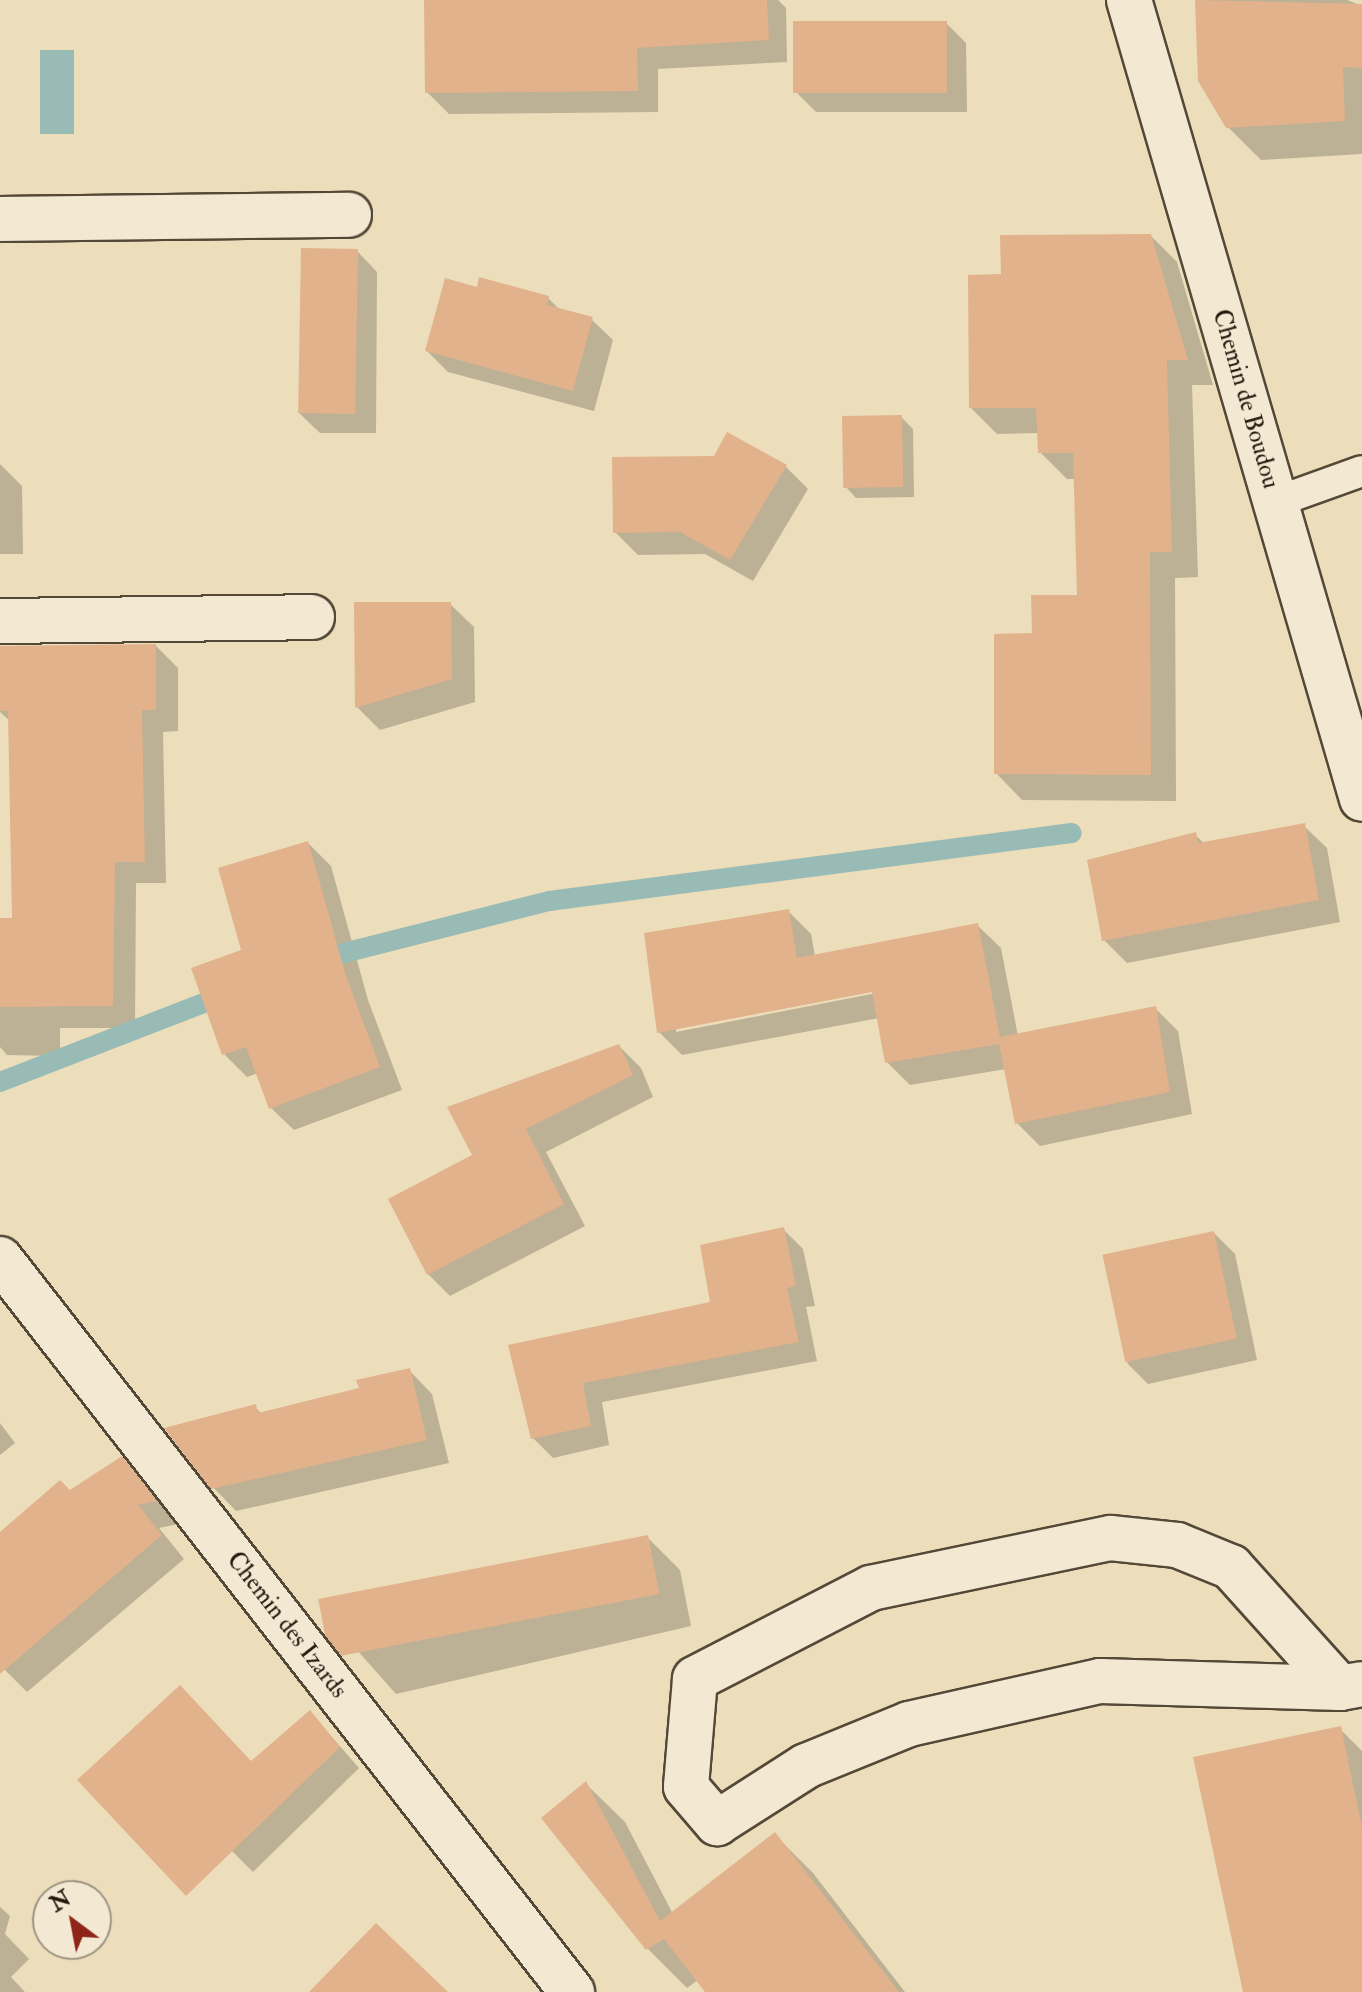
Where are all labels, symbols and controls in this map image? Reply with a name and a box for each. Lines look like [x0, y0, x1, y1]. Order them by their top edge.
street label: Chemin de Boudou [1207, 306, 1285, 492]
street label: Chemin des Izards [221, 1546, 353, 1704]
north arrow [32, 1880, 112, 1960]
text: N [45, 1884, 76, 1918]

